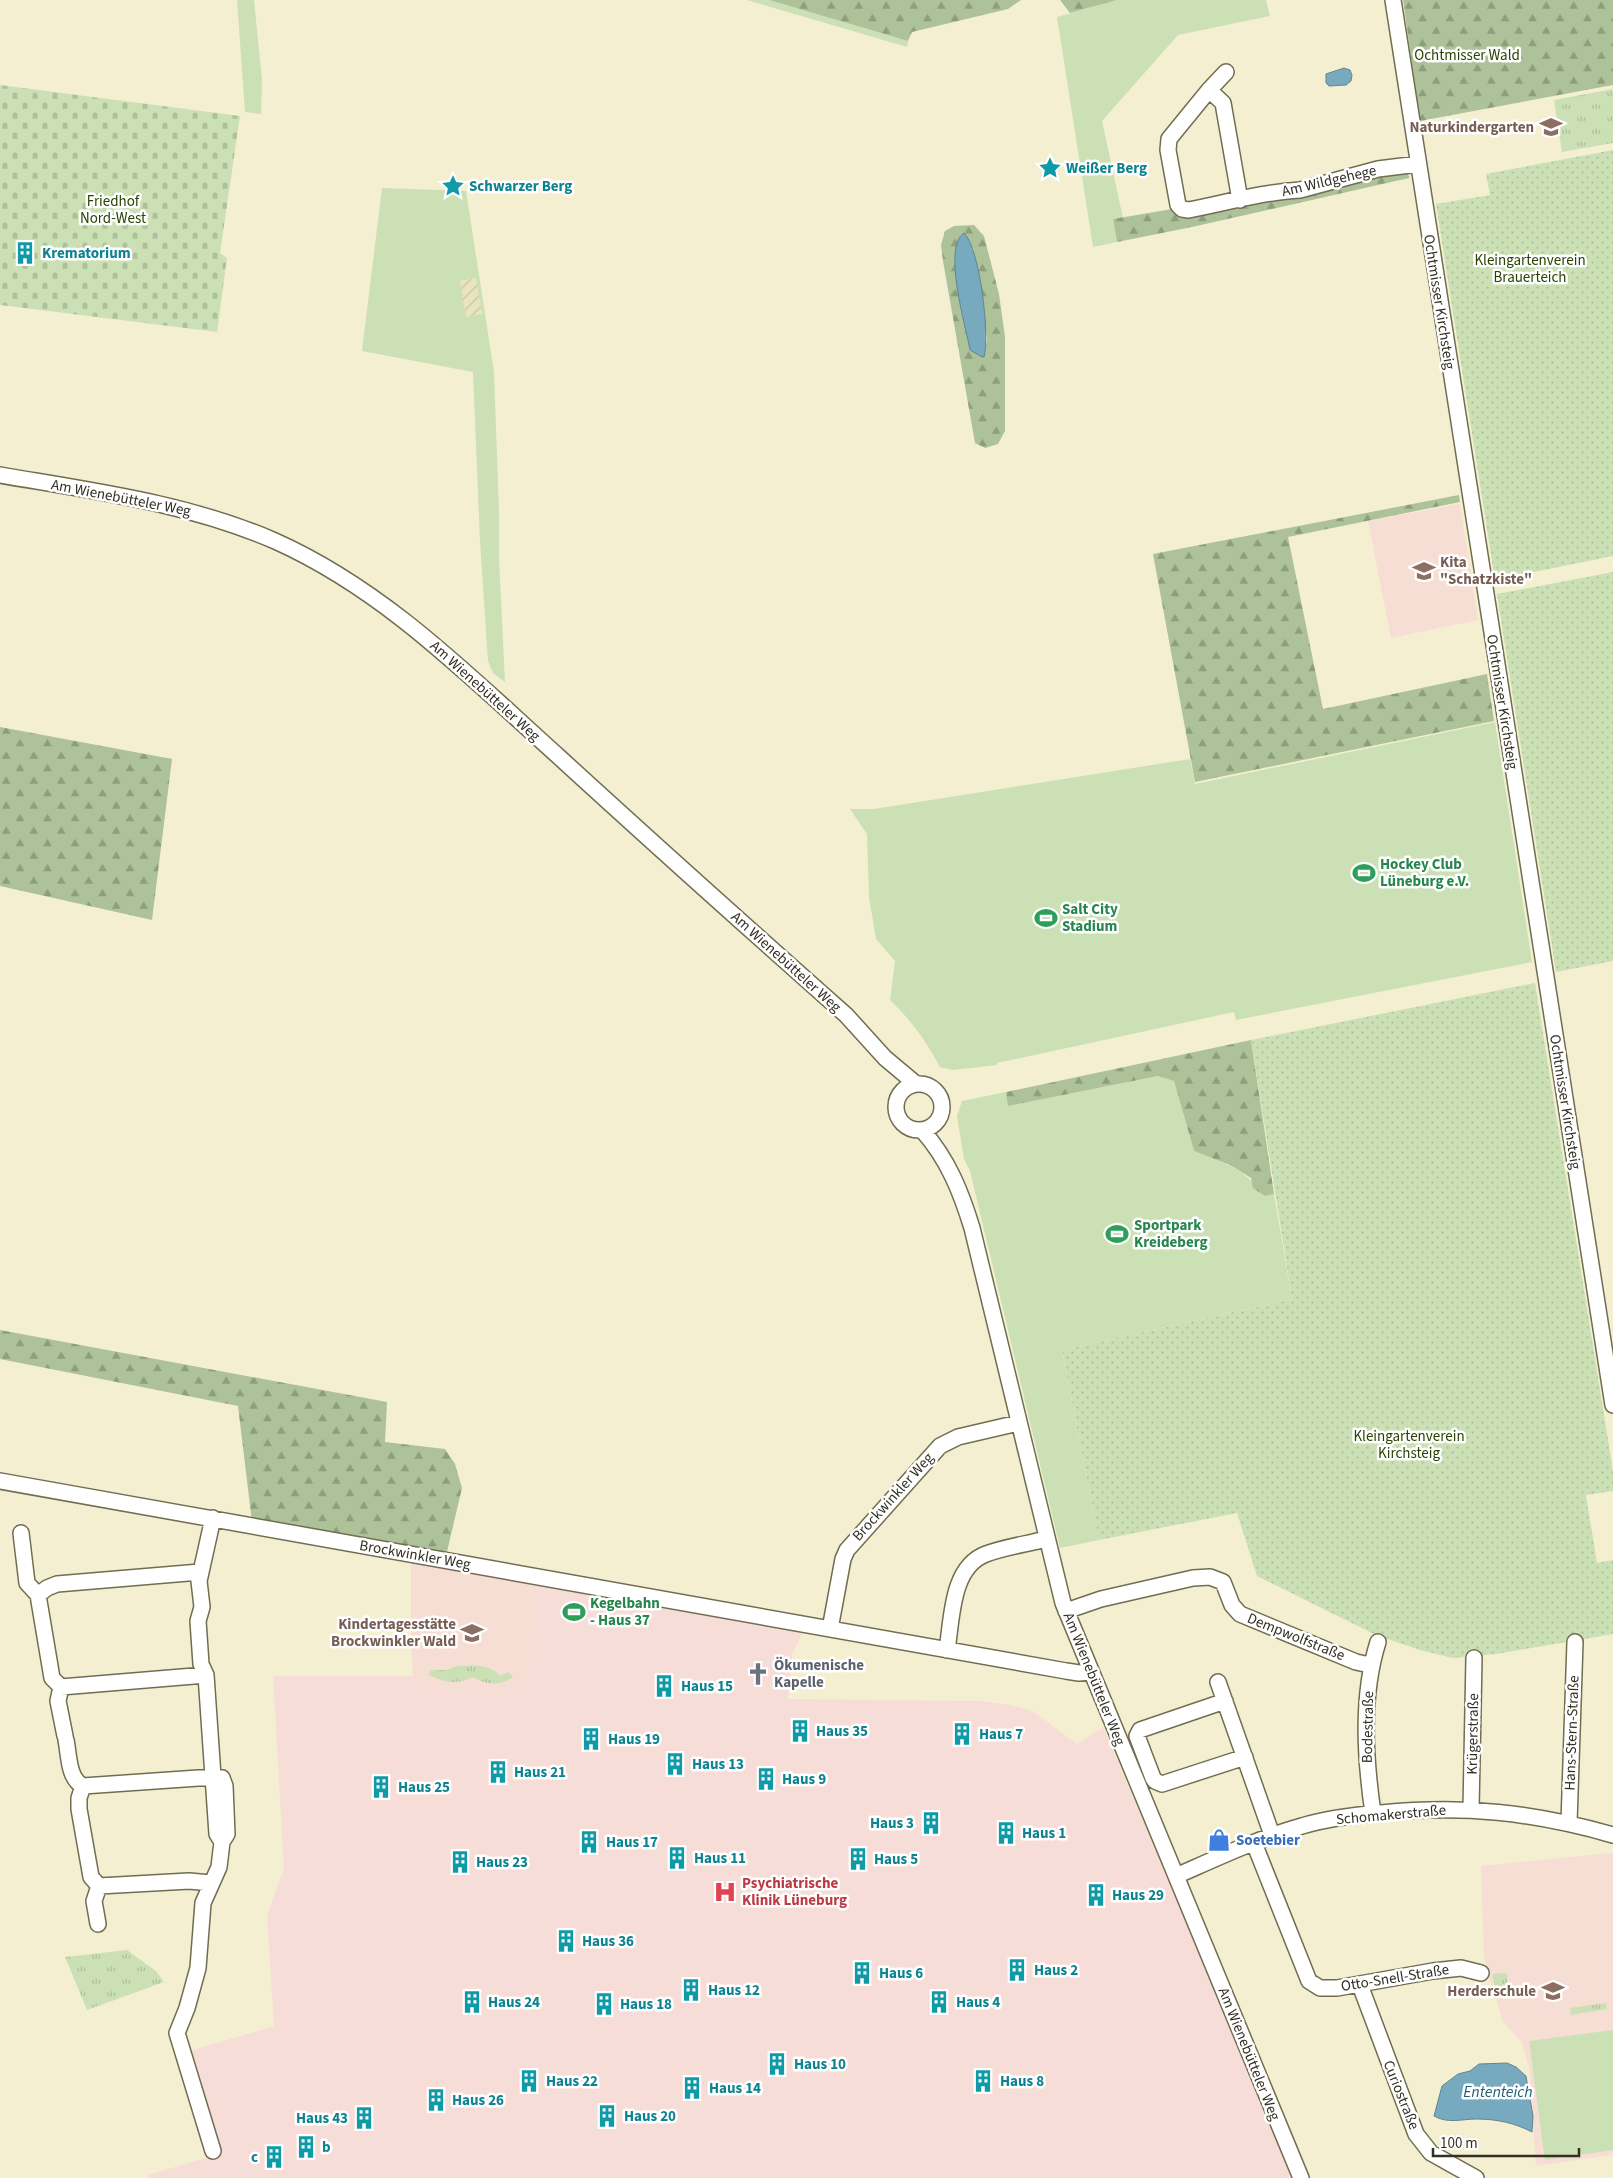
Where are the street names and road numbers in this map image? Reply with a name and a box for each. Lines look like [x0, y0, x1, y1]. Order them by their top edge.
street label: Am Wildgehege [1280, 160, 1378, 202]
street label: Ochtmisser Kirchsteig [1418, 233, 1460, 371]
street label: Am Wienebütteler Weg [49, 474, 193, 522]
street label: Ochtmisser Kirchsteig [1481, 633, 1523, 771]
street label: Am Wienebütteler Weg [425, 636, 545, 747]
street label: Am Wienebütteler Weg [726, 907, 846, 1018]
street label: Ochtmisser Kirchsteig [1544, 1033, 1586, 1171]
street label: Brockwinkler Weg [848, 1448, 939, 1546]
street label: Brockwinkler Weg [358, 1535, 473, 1575]
street label: Dempwolfstraße [1244, 1608, 1348, 1666]
street label: Am Wienebütteler Weg [1058, 1609, 1130, 1749]
street label: Hans-Stern-Straße [1559, 1675, 1585, 1791]
street label: Bodestraße [1357, 1691, 1379, 1763]
street label: Krügerstraße [1462, 1693, 1484, 1775]
street label: Schomakerstraße [1335, 1800, 1447, 1830]
street label: Otto-Snell-Straße [1339, 1959, 1451, 1997]
street label: Am Wienebütteler Weg [1213, 1984, 1285, 2124]
street label: Curiostraße [1378, 2057, 1424, 2133]

